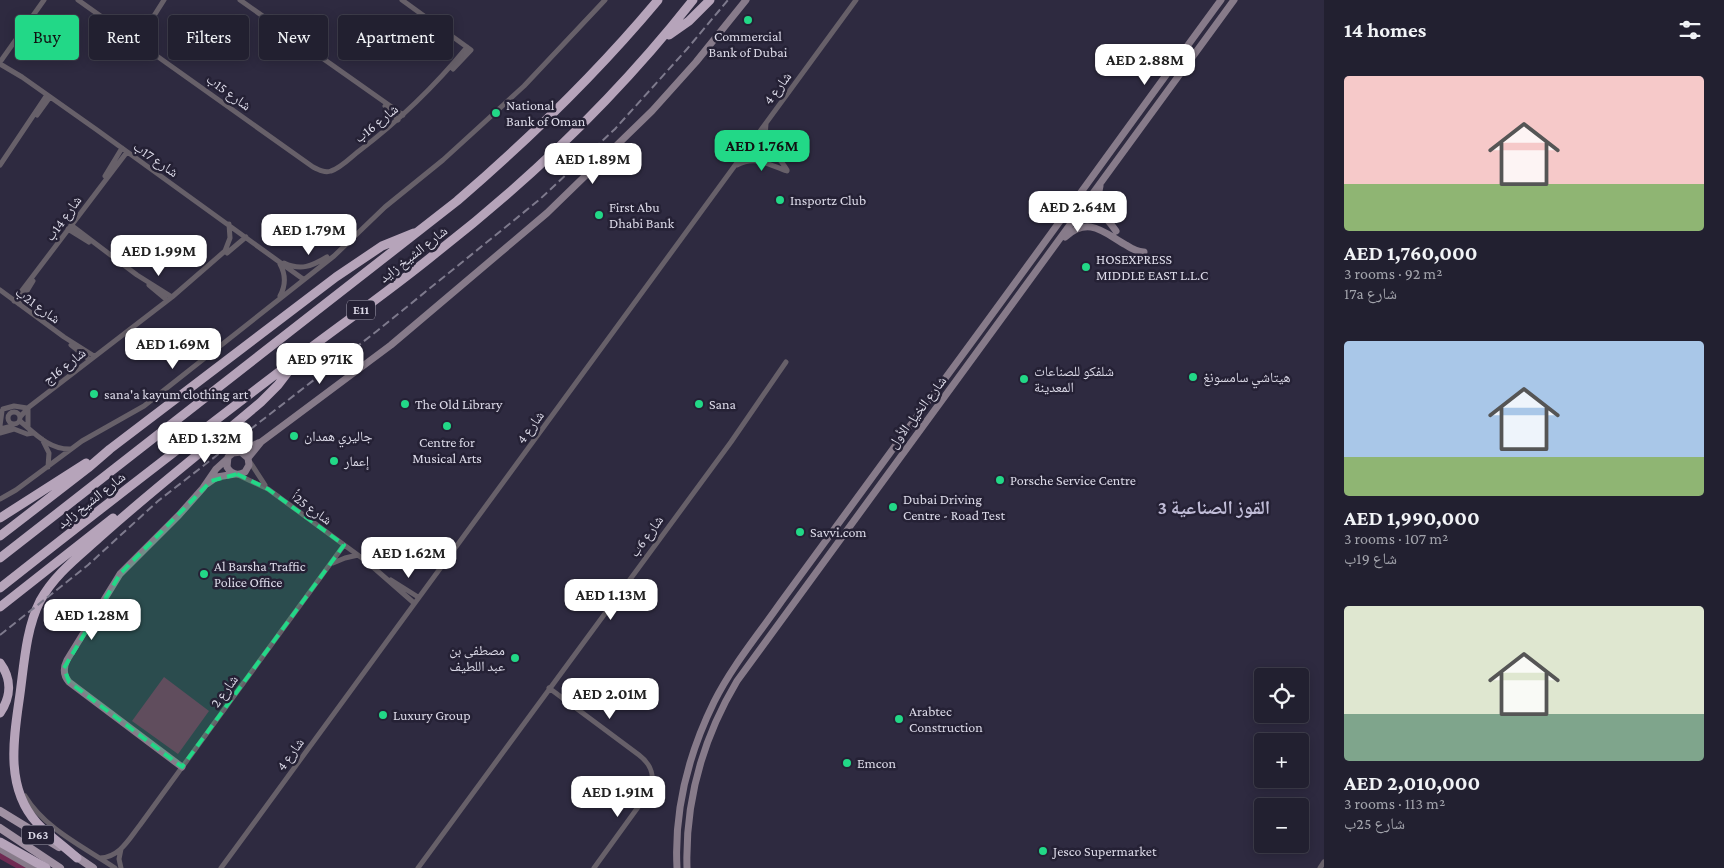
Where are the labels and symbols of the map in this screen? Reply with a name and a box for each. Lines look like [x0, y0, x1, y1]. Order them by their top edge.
marker: Commercial Bank of Dubai [742, 14, 754, 26]
place label: Commercial Bank of Dubai [709, 28, 788, 60]
pin: AED 2.88M [1088, 44, 1202, 86]
street label: شارع 4 [760, 69, 796, 109]
street label: شارع 15ب [202, 70, 254, 115]
place label: National Bank of Oman [506, 97, 586, 129]
street label: شارع 16ب [351, 100, 402, 147]
marker: National Bank of Oman [490, 107, 502, 119]
pin: AED 1.76M [705, 130, 819, 172]
street label: شارع 17ب [129, 138, 182, 182]
pin: AED 1.89M [536, 142, 650, 185]
pin: AED 2.64M [1021, 190, 1135, 233]
street label: شارع 14ب [41, 192, 86, 245]
place label: Insportz Club [790, 192, 866, 208]
marker: Insportz Club [774, 194, 786, 206]
place label: First Abu Dhabi Bank [609, 199, 674, 231]
marker: First Abu Dhabi Bank [593, 209, 605, 221]
pin: AED 1.79M [252, 214, 366, 256]
street label: شارع الشيخ زايد [376, 222, 451, 287]
pin: AED 1.99M [102, 234, 216, 277]
place label: HOSEXPRESS MIDDLE EAST L.L.C [1096, 251, 1208, 283]
marker: HOSEXPRESS MIDDLE EAST L.L.C [1080, 261, 1092, 273]
street label: شارع 21ب [11, 283, 63, 328]
road number: E11 [347, 300, 375, 320]
pin: AED 1.69M [116, 328, 230, 370]
pin: AED 971K [268, 342, 372, 385]
street label: شارع 16ج [39, 344, 90, 389]
place label: شلفكو للصناعات المعدينة [1034, 363, 1114, 395]
place label: هيتاشي سامسونغ [1203, 369, 1291, 389]
marker: هيتاشي سامسونغ [1187, 371, 1199, 383]
street label: شارع الخيل الأول [885, 373, 951, 452]
marker: شلفكو للصناعات المعدينة [1018, 373, 1030, 385]
place label: sana'a kayum clothing art [104, 386, 249, 402]
marker: sana'a kayum clothing art [88, 388, 100, 400]
place label: The Old Library [415, 396, 503, 412]
place label: Sana [709, 396, 737, 412]
marker: The Old Library [399, 398, 411, 410]
marker: Sana [693, 398, 705, 410]
street label: شارع 4 [513, 408, 549, 448]
marker: Centre for Musical Arts [441, 420, 453, 432]
pin: AED 1.32M [148, 422, 262, 464]
place label: جاليري همدان [304, 428, 373, 448]
marker: جاليري همدان [288, 430, 300, 442]
place label: Centre for Musical Arts [412, 434, 482, 466]
place label: إعمار [343, 453, 369, 471]
marker: إعمار [328, 455, 340, 467]
street label: شارع الشيخ زايد [54, 468, 129, 533]
place label: Porsche Service Centre [1010, 472, 1136, 488]
marker: Porsche Service Centre [994, 474, 1006, 486]
street label: شارع 25أ [287, 488, 335, 530]
place label: Dubai Driving Centre - Road Test [903, 491, 1005, 523]
district label: القوز الصناعية 3 [1158, 497, 1270, 518]
marker: Dubai Driving Centre - Road Test [887, 501, 899, 513]
street label: شارع 6ب [626, 512, 668, 561]
place label: Savvi.com [810, 524, 867, 540]
marker: Savvi.com [794, 526, 806, 538]
pin: AED 1.62M [352, 536, 466, 579]
place label: Al Barsha Traffic Police Office [214, 558, 306, 590]
marker: Al Barsha Traffic Police Office [198, 568, 210, 580]
pin: AED 1.13M [554, 578, 668, 621]
pin: AED 1.28M [35, 598, 149, 641]
place label: مصطفي بن عبد اللطيف [449, 642, 505, 674]
marker: مصطفي بن عبد اللطيف [509, 652, 521, 664]
street label: شارع 2 [207, 672, 243, 711]
pin: AED 2.01M [553, 678, 667, 720]
place label: Arabtec Construction [909, 703, 983, 735]
place label: Luxury Group [393, 707, 471, 723]
marker: Luxury Group [377, 709, 389, 721]
marker: Arabtec Construction [893, 713, 905, 725]
street label: شارع 4 [273, 735, 309, 775]
place label: Emcon [857, 755, 897, 771]
marker: Emcon [841, 757, 853, 769]
pin: AED 1.91M [561, 776, 675, 818]
road number: D63 [22, 826, 54, 844]
place label: Jesco Supermarket [1051, 843, 1157, 859]
marker: Jesco Supermarket [1037, 845, 1049, 857]

